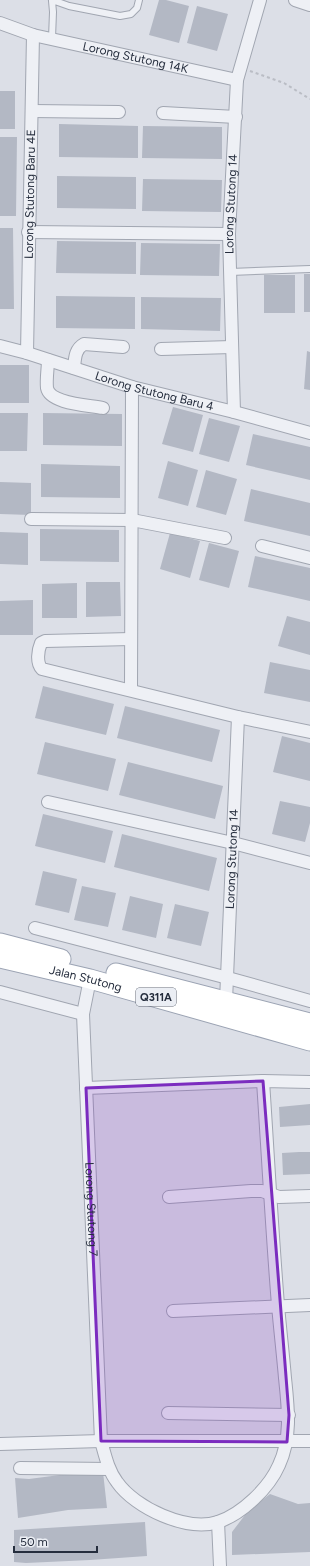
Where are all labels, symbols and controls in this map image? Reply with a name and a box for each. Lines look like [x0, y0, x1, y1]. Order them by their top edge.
street label: Lorong Stutong 14K [81, 39, 190, 76]
street label: Lorong Stutong Baru 4E [22, 129, 38, 259]
street label: Lorong Stutong 14 [222, 153, 240, 254]
street label: Lorong Stutong Baru 4 [93, 368, 216, 414]
street label: Lorong Stutong 14 [223, 808, 241, 909]
street label: Jalan Stutong [48, 963, 124, 995]
road number: Q311A [136, 988, 176, 1006]
street label: Lorong Stutong 7 [82, 1162, 100, 1257]
scale bar [14, 1528, 97, 1554]
text: 50 m [20, 1535, 48, 1549]

